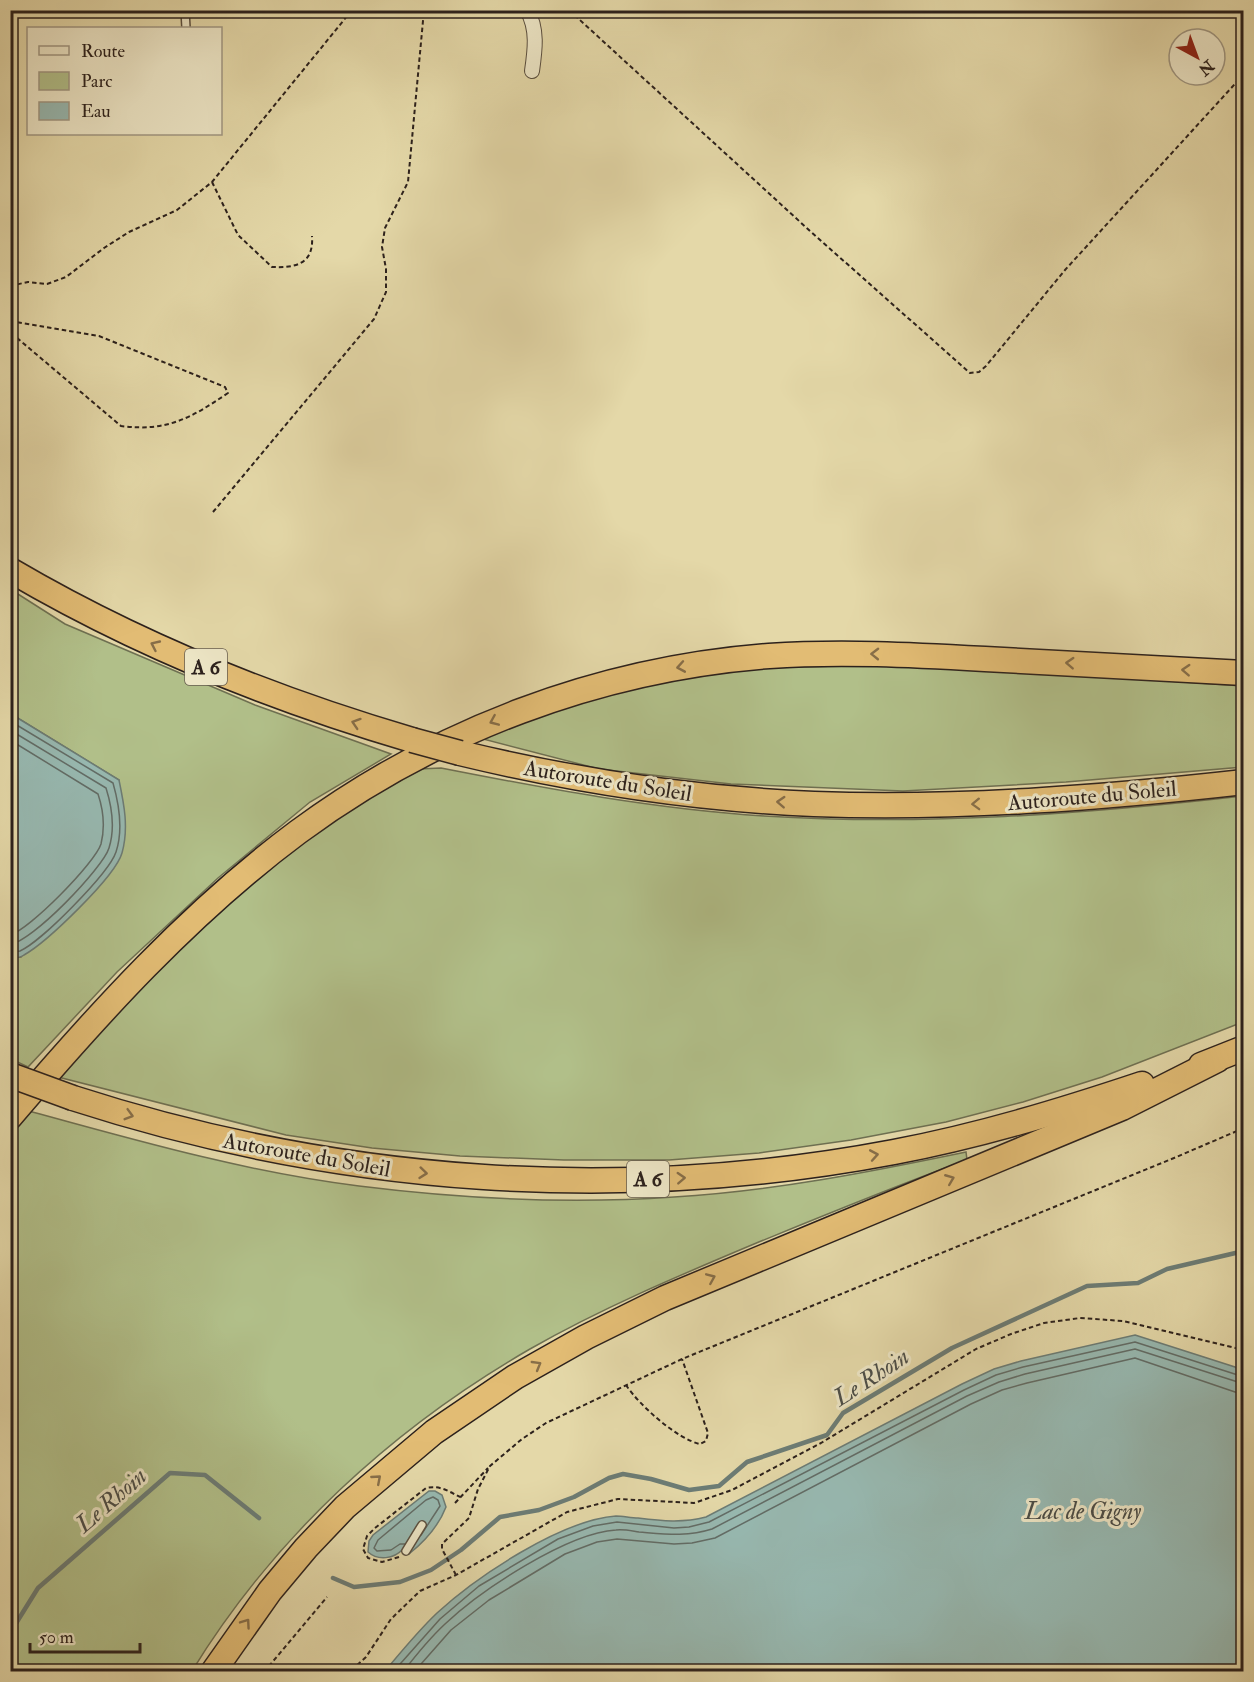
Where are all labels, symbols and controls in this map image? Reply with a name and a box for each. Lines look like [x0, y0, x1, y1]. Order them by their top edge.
legend [27, 27, 222, 135]
north arrow [1167, 27, 1227, 87]
text: Route [81, 40, 125, 63]
text: N [1194, 55, 1219, 80]
text: Parc [81, 70, 112, 93]
text: Eau [81, 100, 111, 123]
one-way arrow [151, 640, 162, 652]
one-way arrow [870, 647, 879, 660]
road number: A 6 [185, 649, 227, 685]
one-way arrow [1065, 657, 1074, 670]
one-way arrow [676, 660, 686, 673]
one-way arrow [1181, 663, 1190, 676]
one-way arrow [489, 714, 500, 726]
one-way arrow [351, 718, 362, 731]
street label: Autoroute du Soleil [521, 754, 694, 808]
street label: Autoroute du Soleil [1005, 775, 1178, 817]
one-way arrow [777, 796, 786, 809]
one-way arrow [971, 797, 980, 810]
one-way arrow [124, 1108, 134, 1121]
street label: Autoroute du Soleil [220, 1126, 393, 1184]
one-way arrow [869, 1149, 879, 1162]
road number: A 6 [627, 1161, 669, 1197]
one-way arrow [419, 1166, 428, 1179]
one-way arrow [676, 1171, 685, 1184]
one-way arrow [943, 1174, 954, 1186]
one-way arrow [705, 1274, 716, 1286]
water label: Le Rhoin [827, 1341, 915, 1414]
one-way arrow [531, 1361, 541, 1372]
water label: Le Rhoin [68, 1461, 153, 1540]
one-way arrow [370, 1475, 381, 1486]
water label: Lac de Gigny [1024, 1496, 1142, 1527]
scale bar [30, 1616, 140, 1654]
one-way arrow [239, 1619, 250, 1630]
text: 50 m [39, 1626, 74, 1649]

